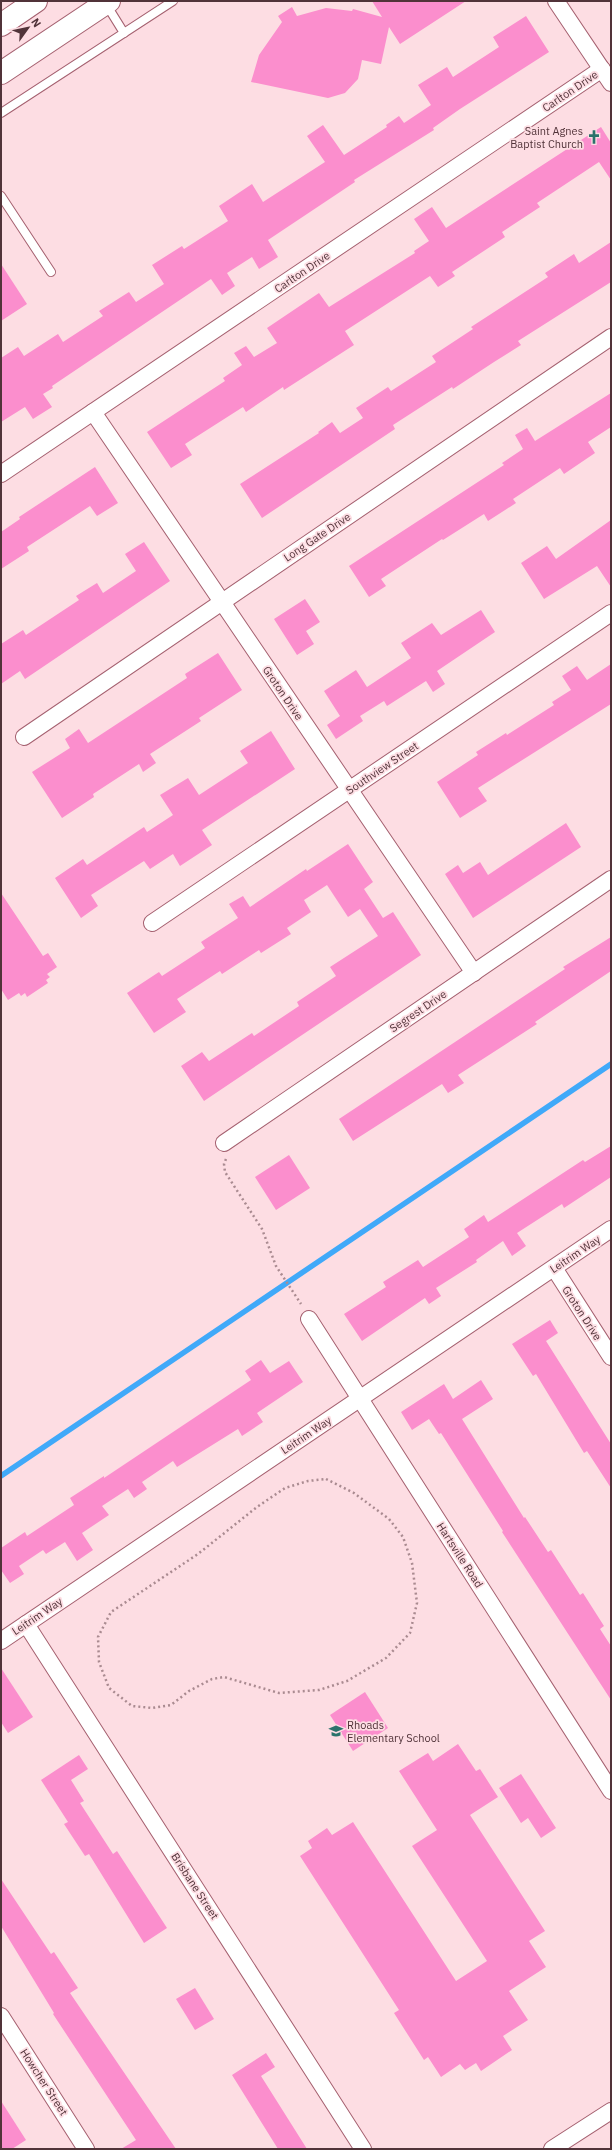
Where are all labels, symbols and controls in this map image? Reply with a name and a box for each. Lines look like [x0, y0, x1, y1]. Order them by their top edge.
north arrow [8, 8, 48, 48]
text: N [28, 15, 44, 30]
street label: Carlton Drive [540, 67, 600, 115]
place label: Saint Agnes Baptist Church [510, 124, 583, 151]
church icon: Saint Agnes Baptist Church [586, 129, 602, 145]
street label: Carlton Drive [272, 248, 332, 296]
street label: Long Gate Drive [281, 509, 353, 565]
street label: Groton Drive [260, 663, 306, 723]
street label: Southview Street [343, 739, 421, 797]
street label: Segrest Drive [387, 987, 449, 1035]
street label: Leitrim Way [547, 1232, 603, 1276]
street label: Groton Drive [559, 1283, 605, 1343]
street label: Leitrim Way [278, 1413, 334, 1457]
street label: Hartsville Road [434, 1520, 486, 1590]
street label: Leitrim Way [9, 1594, 65, 1638]
place label: Rhoads Elementary School [347, 1718, 440, 1745]
school or university icon: Rhoads Elementary School [328, 1723, 344, 1739]
street label: Brisbane Street [168, 1850, 222, 1922]
street label: Howcher Street [17, 2046, 71, 2118]

